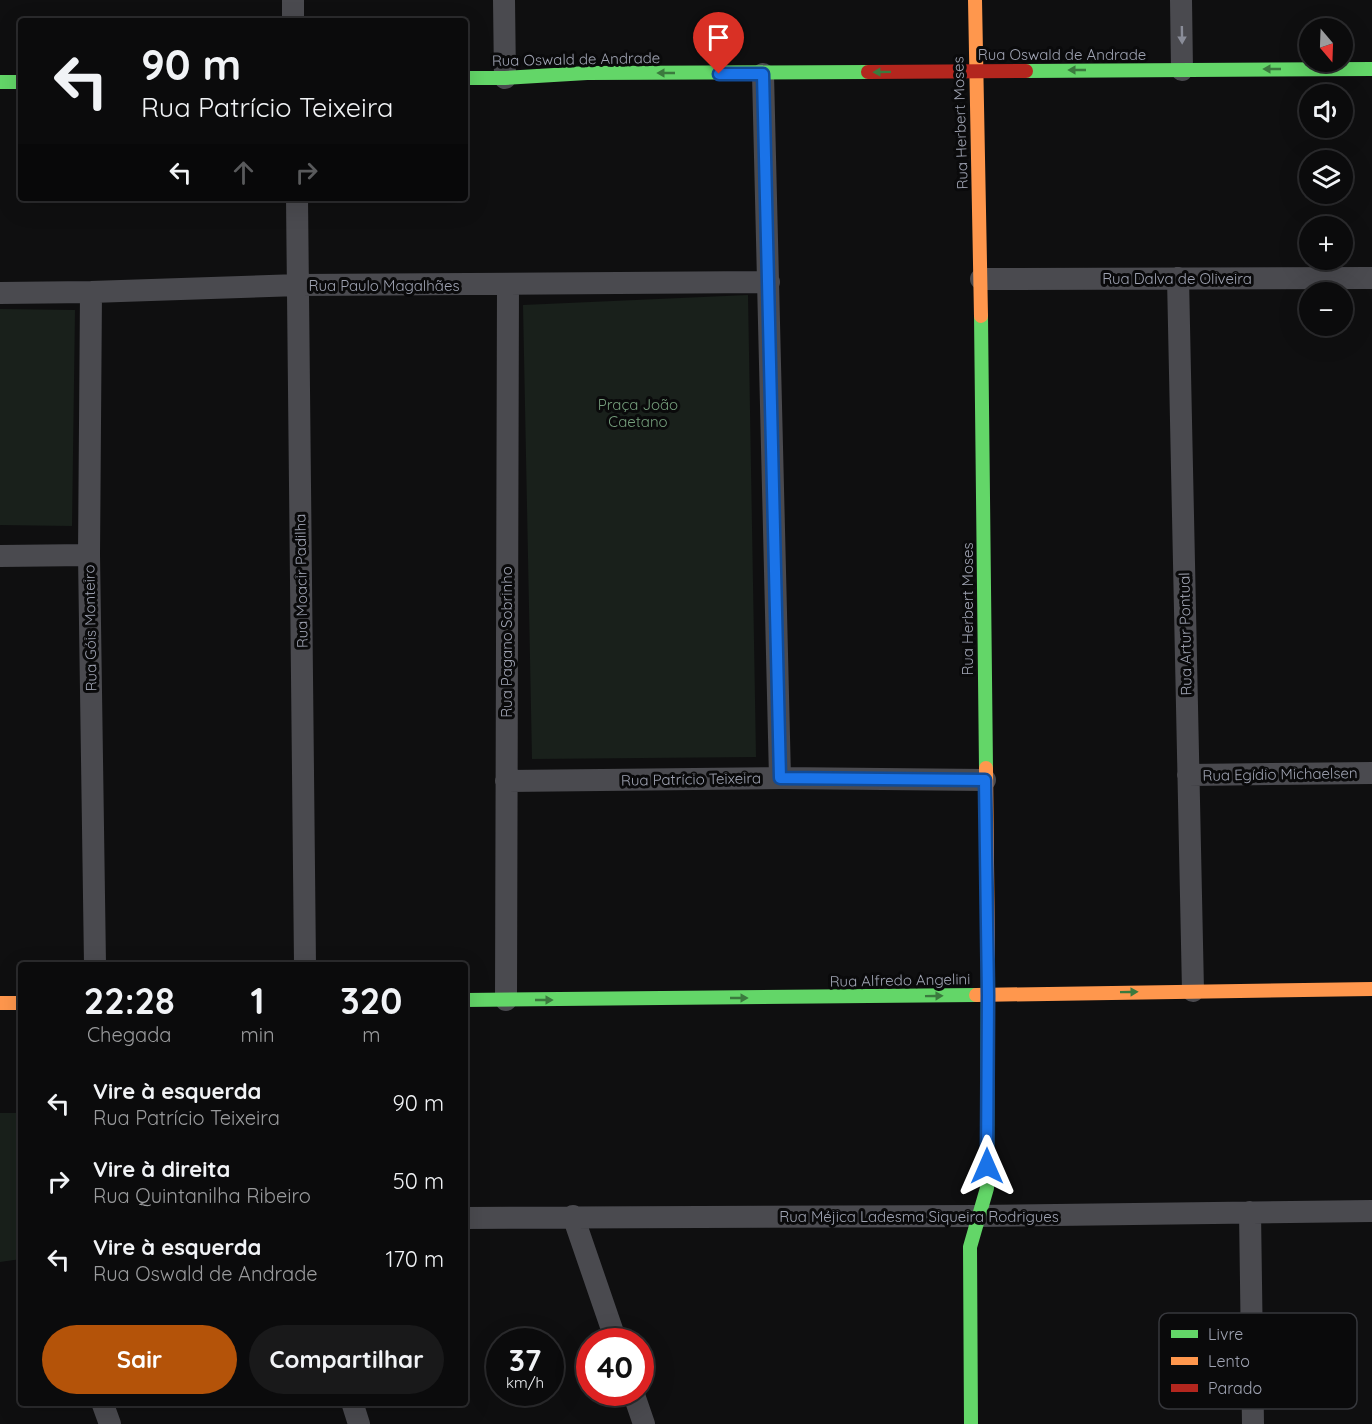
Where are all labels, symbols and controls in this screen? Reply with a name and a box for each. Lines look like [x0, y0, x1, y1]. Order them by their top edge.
pin [693, 12, 744, 74]
north arrow [1299, 18, 1353, 72]
map controls [1299, 18, 1353, 336]
icon: arrive [702, 21, 735, 54]
one-way arrow [1177, 25, 1187, 44]
text: 90 m [141, 38, 241, 91]
icon: left [42, 42, 120, 120]
street label: Rua Oswald de Andrade [978, 45, 1146, 64]
street label: Rua Oswald de Andrade [492, 48, 660, 70]
street label: Rua Herbert Moses [948, 56, 972, 190]
one-way arrow [1262, 64, 1281, 74]
one-way arrow [1067, 65, 1086, 75]
one-way arrow [872, 67, 891, 77]
one-way arrow [656, 68, 675, 78]
button: sound [1299, 84, 1353, 138]
text: Rua Patrício Teixeira [141, 90, 393, 124]
button: layers [1299, 150, 1353, 204]
icon: left [164, 156, 197, 189]
icon: ahead [227, 156, 260, 189]
icon: right [290, 156, 323, 189]
button: + [1299, 216, 1353, 270]
street label: Rua Dalva de Oliveira [1102, 269, 1252, 288]
street label: Rua Paulo Magalhães [309, 276, 459, 295]
button: − [1299, 282, 1353, 336]
park label: Praça João Caetano [598, 395, 678, 431]
street label: Rua Moacir Padilha [290, 514, 312, 648]
street label: Rua Herbert Moses [958, 542, 977, 676]
street label: Rua Góis Monteiro [79, 564, 101, 692]
street label: Rua Pagano Sobrinho [497, 566, 516, 718]
street label: Rua Artur Pontual [1174, 572, 1196, 696]
street label: Rua Egídio Michaelsen [1202, 763, 1358, 785]
street label: Rua Patrício Teixeira [621, 768, 761, 790]
street label: Rua Alfredo Angelini [829, 969, 971, 991]
text: 22:28 [84, 978, 175, 1023]
text: 1 [251, 978, 265, 1023]
text: 320 [340, 978, 402, 1023]
one-way arrow [1120, 987, 1139, 997]
one-way arrow [925, 991, 944, 1001]
one-way arrow [730, 993, 749, 1003]
one-way arrow [535, 995, 554, 1005]
text: Chegada [87, 1022, 171, 1047]
text: min [240, 1022, 275, 1047]
text: m [362, 1022, 380, 1047]
text: Vire à esquerda [93, 1077, 261, 1105]
icon: left [42, 1087, 75, 1120]
text: 90 m [393, 1089, 444, 1117]
text: Rua Patrício Teixeira [93, 1105, 280, 1130]
position arrow [955, 1134, 1019, 1198]
text: Vire à direita [93, 1155, 230, 1183]
icon: right [42, 1165, 75, 1198]
text: 50 m [393, 1167, 444, 1195]
text: Rua Quintanilha Ribeiro [93, 1183, 311, 1208]
street label: Rua Méjica Ladesma Siqueira Rodrigues [779, 1207, 1059, 1226]
text: Vire à esquerda [93, 1233, 261, 1261]
icon: left [42, 1243, 75, 1276]
text: 170 m [385, 1245, 444, 1273]
text: Rua Oswald de Andrade [93, 1261, 318, 1286]
legend [1159, 1313, 1357, 1409]
text: Livre [1208, 1324, 1243, 1344]
button: Sair [42, 1325, 237, 1394]
button: Compartilhar [249, 1325, 444, 1394]
speed limit sign: 40 [576, 1328, 654, 1406]
text: 37 [509, 1341, 541, 1379]
text: Lento [1208, 1351, 1250, 1371]
text: km/h [506, 1373, 544, 1392]
text: Parado [1208, 1378, 1262, 1398]

